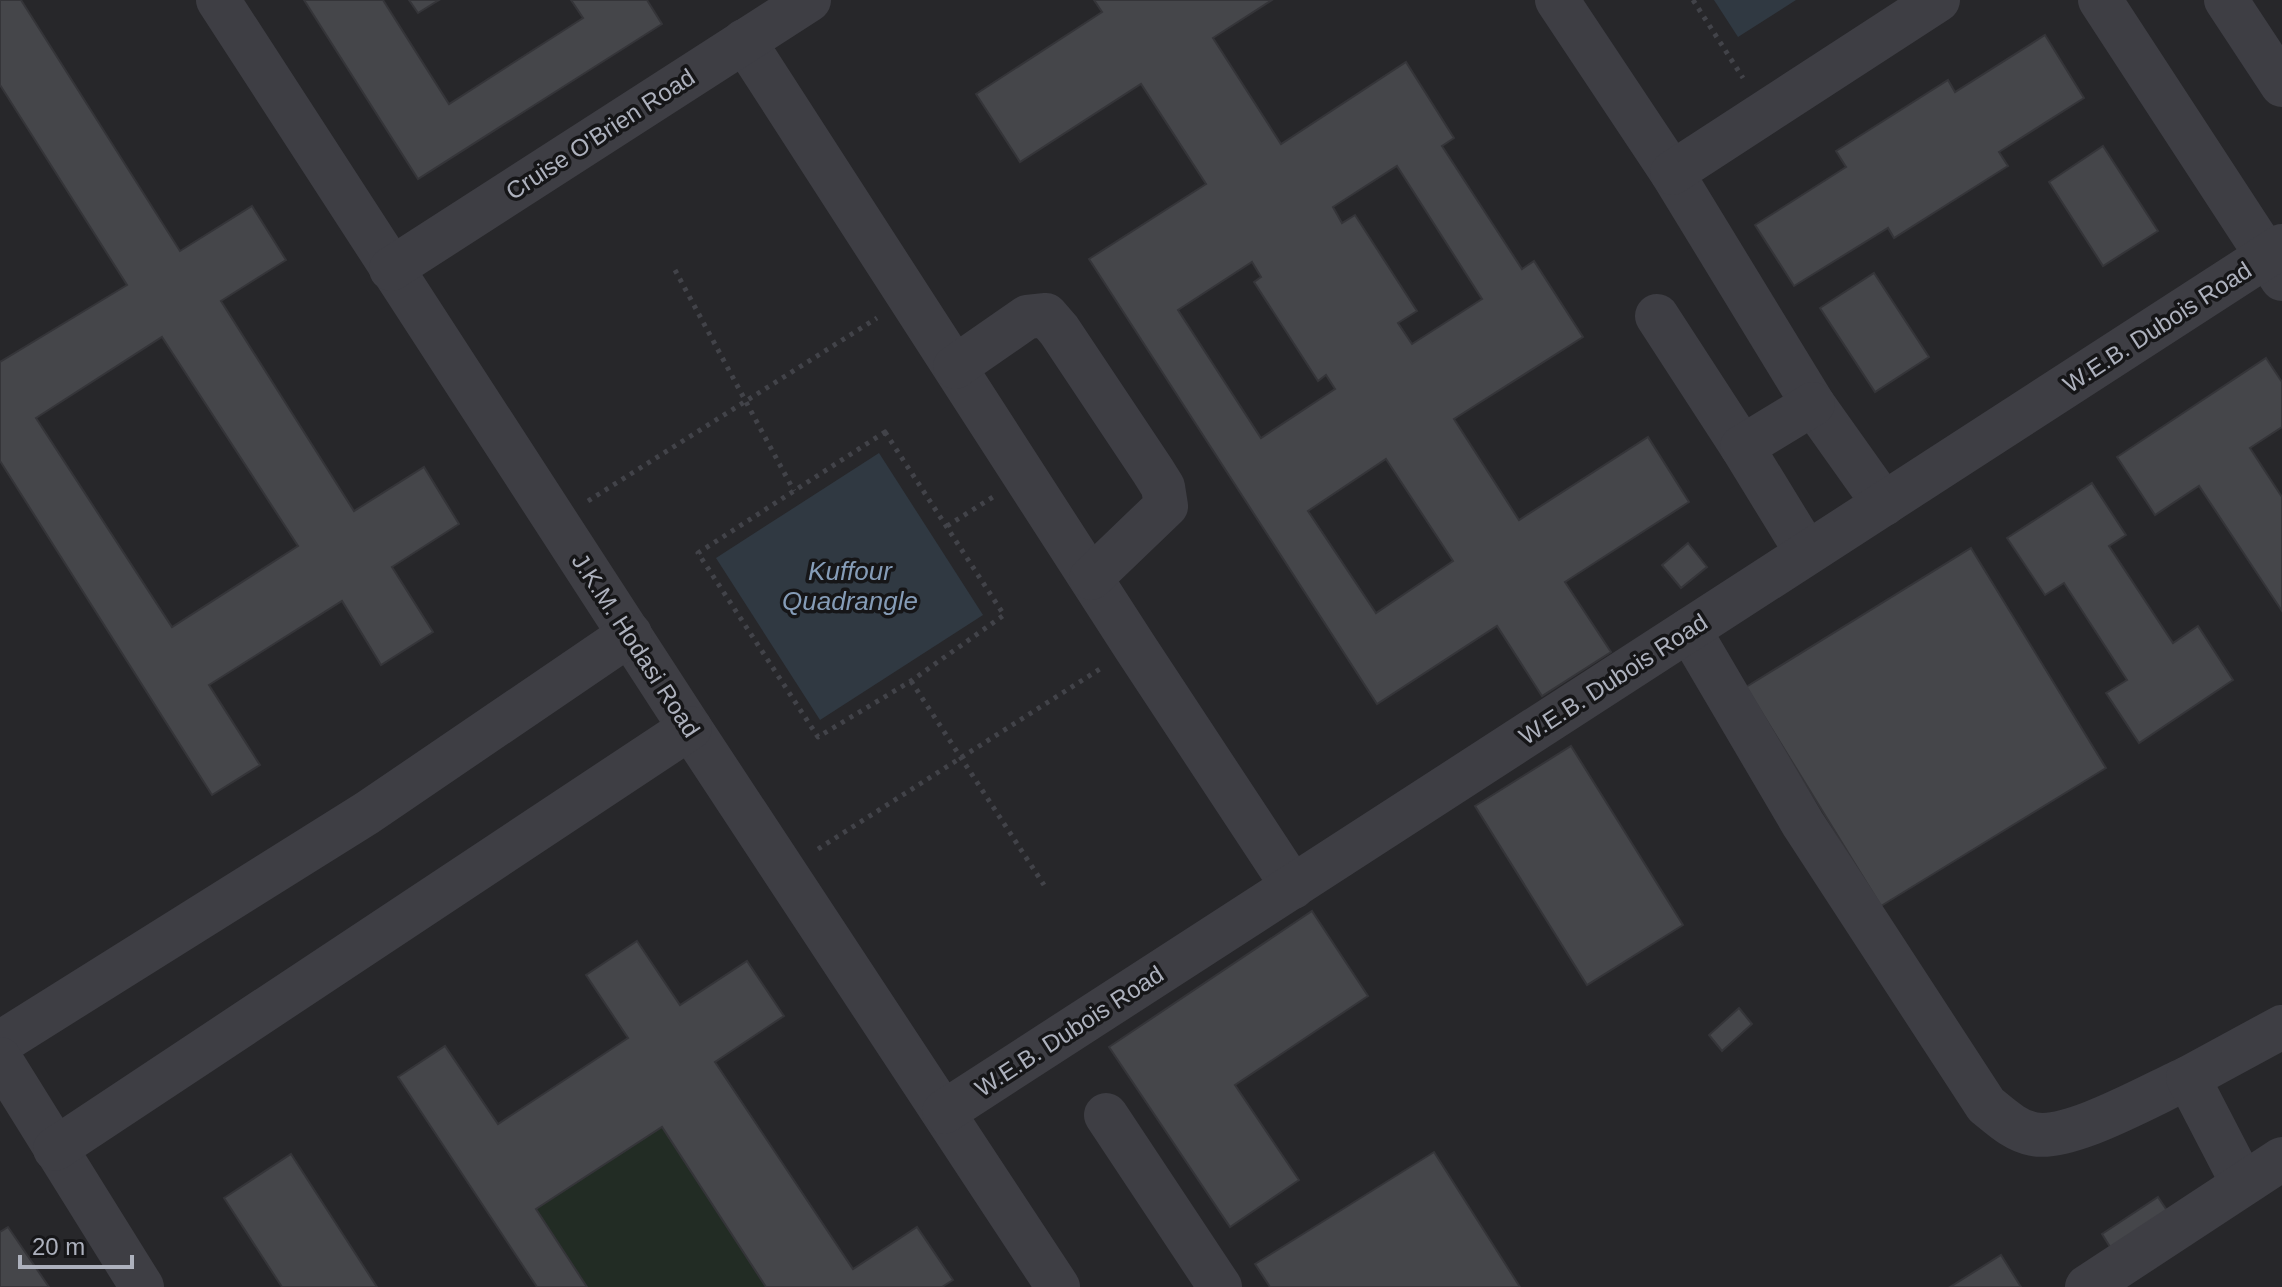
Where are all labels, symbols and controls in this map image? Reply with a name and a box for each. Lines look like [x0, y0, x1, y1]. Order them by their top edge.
street label: Cruise O'Brien Road [501, 63, 699, 205]
street label: W.E.B. Dubois Road [2058, 256, 2256, 398]
street label: J.K.M. Hodasi Road [567, 548, 705, 742]
water label: Kuffour Quadrangle [782, 556, 918, 616]
street label: W.E.B. Dubois Road [1514, 608, 1712, 750]
street label: W.E.B. Dubois Road [970, 960, 1168, 1102]
scale bar [20, 1219, 132, 1269]
text: 20 m [32, 1233, 85, 1260]

